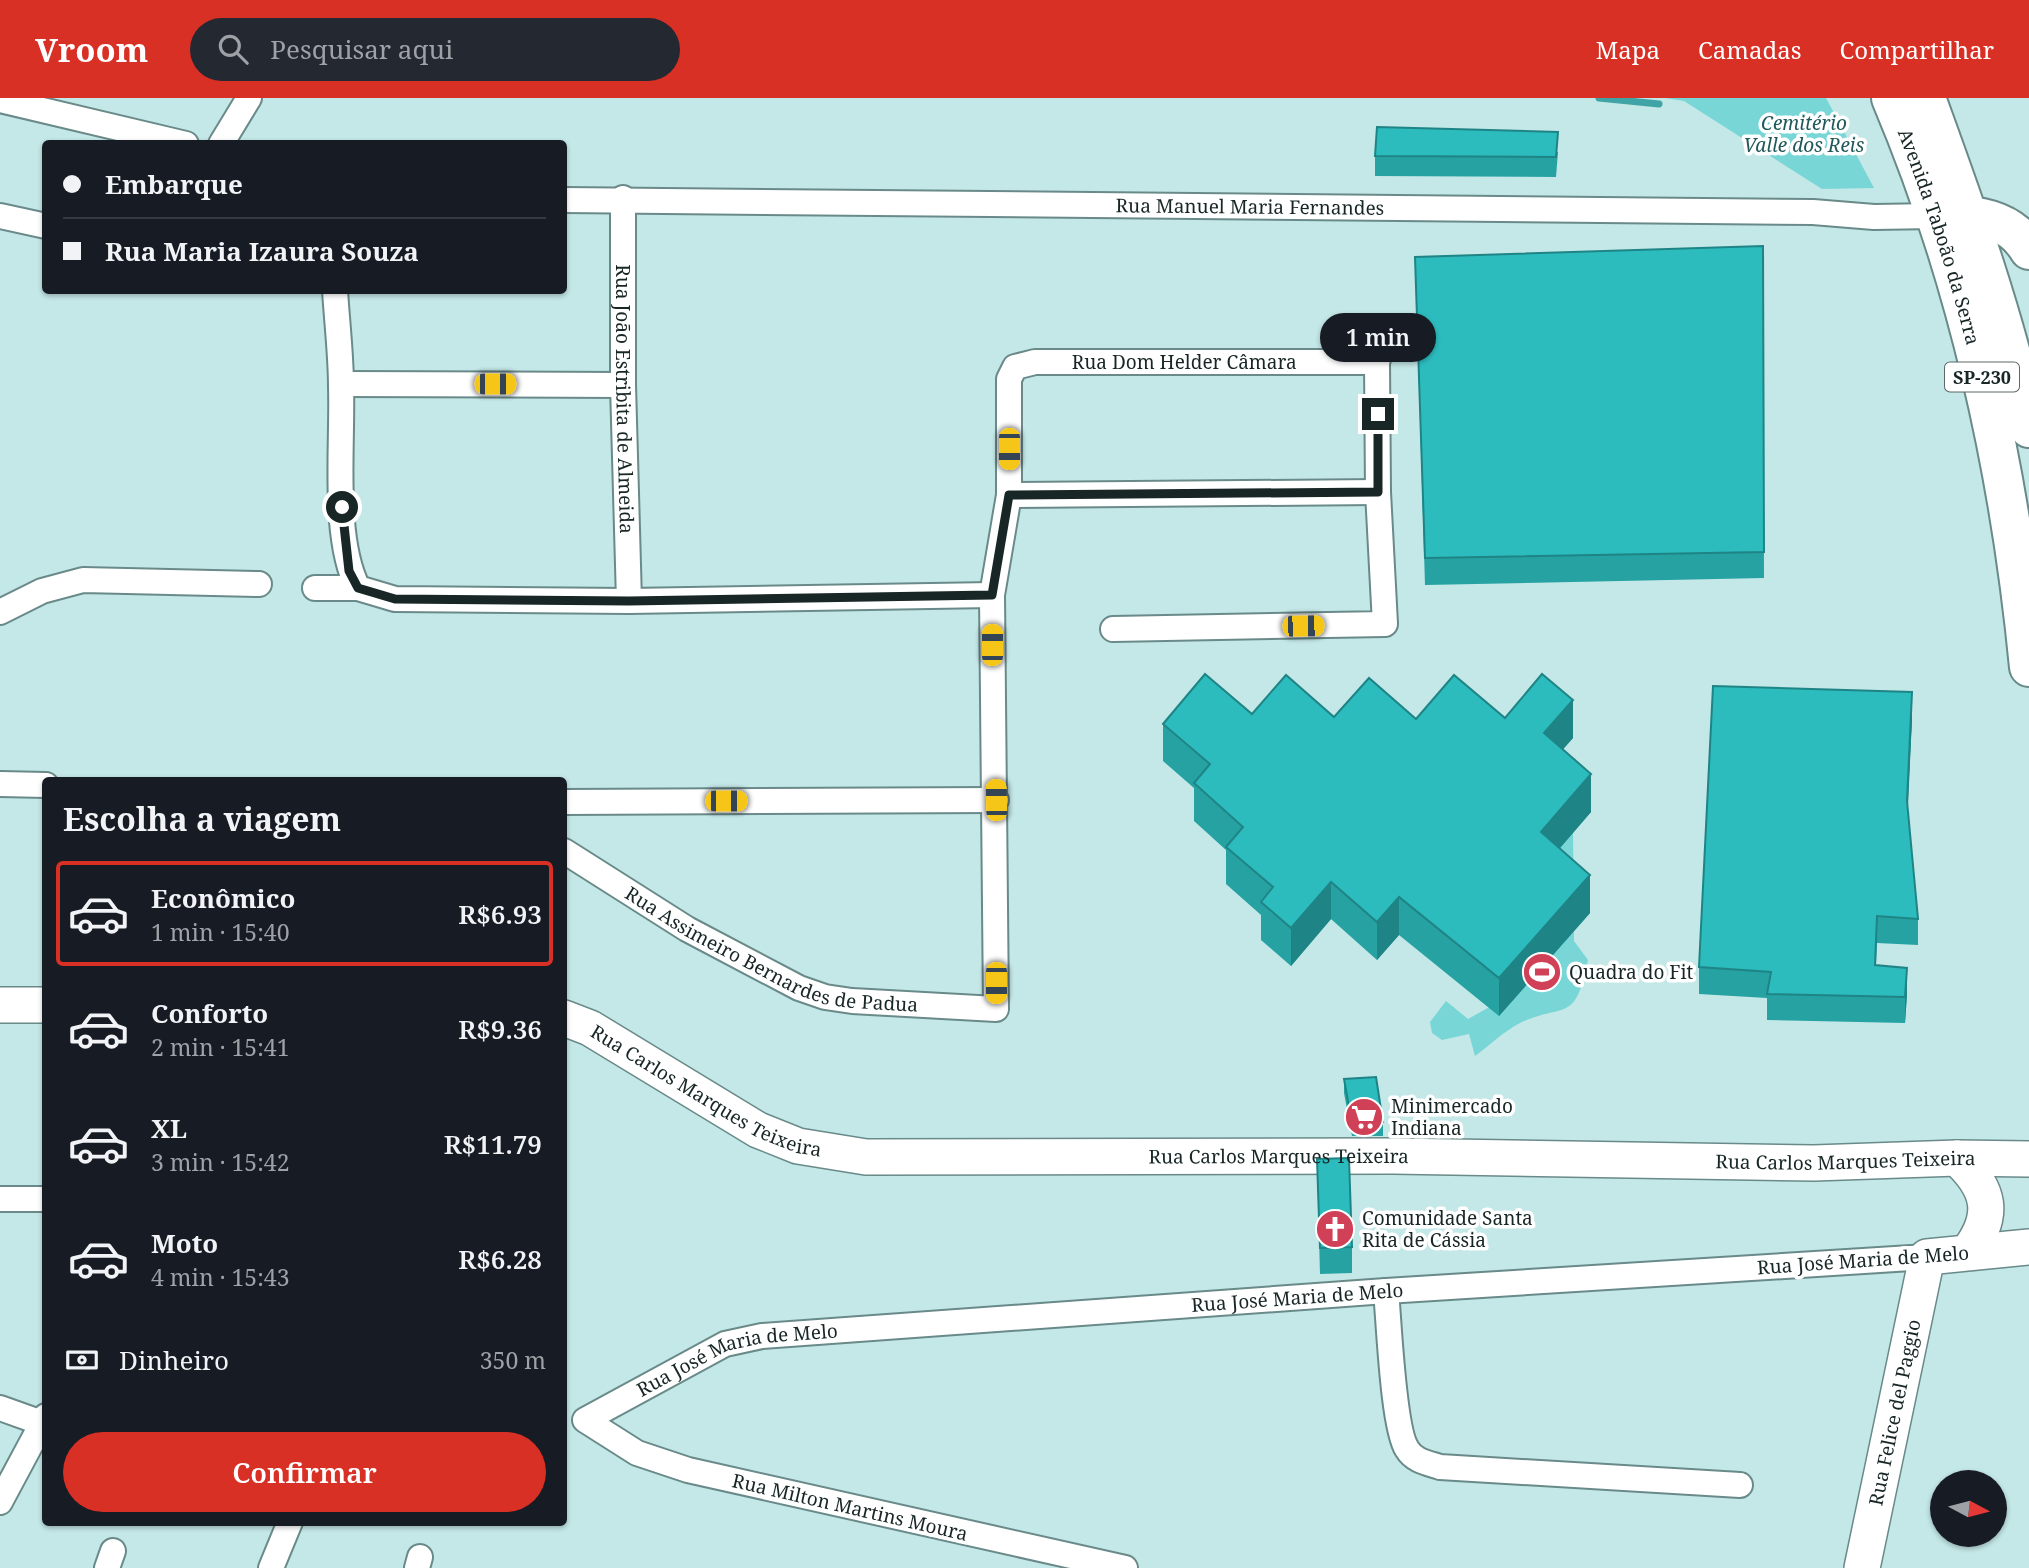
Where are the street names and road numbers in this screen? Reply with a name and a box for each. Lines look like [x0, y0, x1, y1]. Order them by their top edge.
street label: Avenida Taboão da Serra [1892, 125, 1986, 348]
street label: Rua Manuel Maria Fernandes [1116, 192, 1384, 221]
street label: Rua João Estribita de Almeida [610, 264, 640, 534]
street label: Rua Dom Helder Câmara [1072, 349, 1297, 375]
road number: SP-230 [1945, 362, 2019, 391]
street label: Rua Assimeiro Bernardes de Padua [620, 880, 919, 1018]
street label: Rua Carlos Marques Teixeira [586, 1018, 823, 1163]
street label: Rua Carlos Marques Teixeira [1148, 1143, 1409, 1169]
street label: Rua Carlos Marques Teixeira [1715, 1145, 1976, 1176]
street label: Rua José Maria de Melo [1756, 1240, 1970, 1280]
street label: Rua José Maria de Melo [1190, 1277, 1404, 1318]
street label: Rua Felice del Paggio [1862, 1317, 1927, 1508]
street label: Rua José Maria de Melo [632, 1318, 839, 1403]
street label: Rua Milton Martins Moura [730, 1467, 970, 1547]

